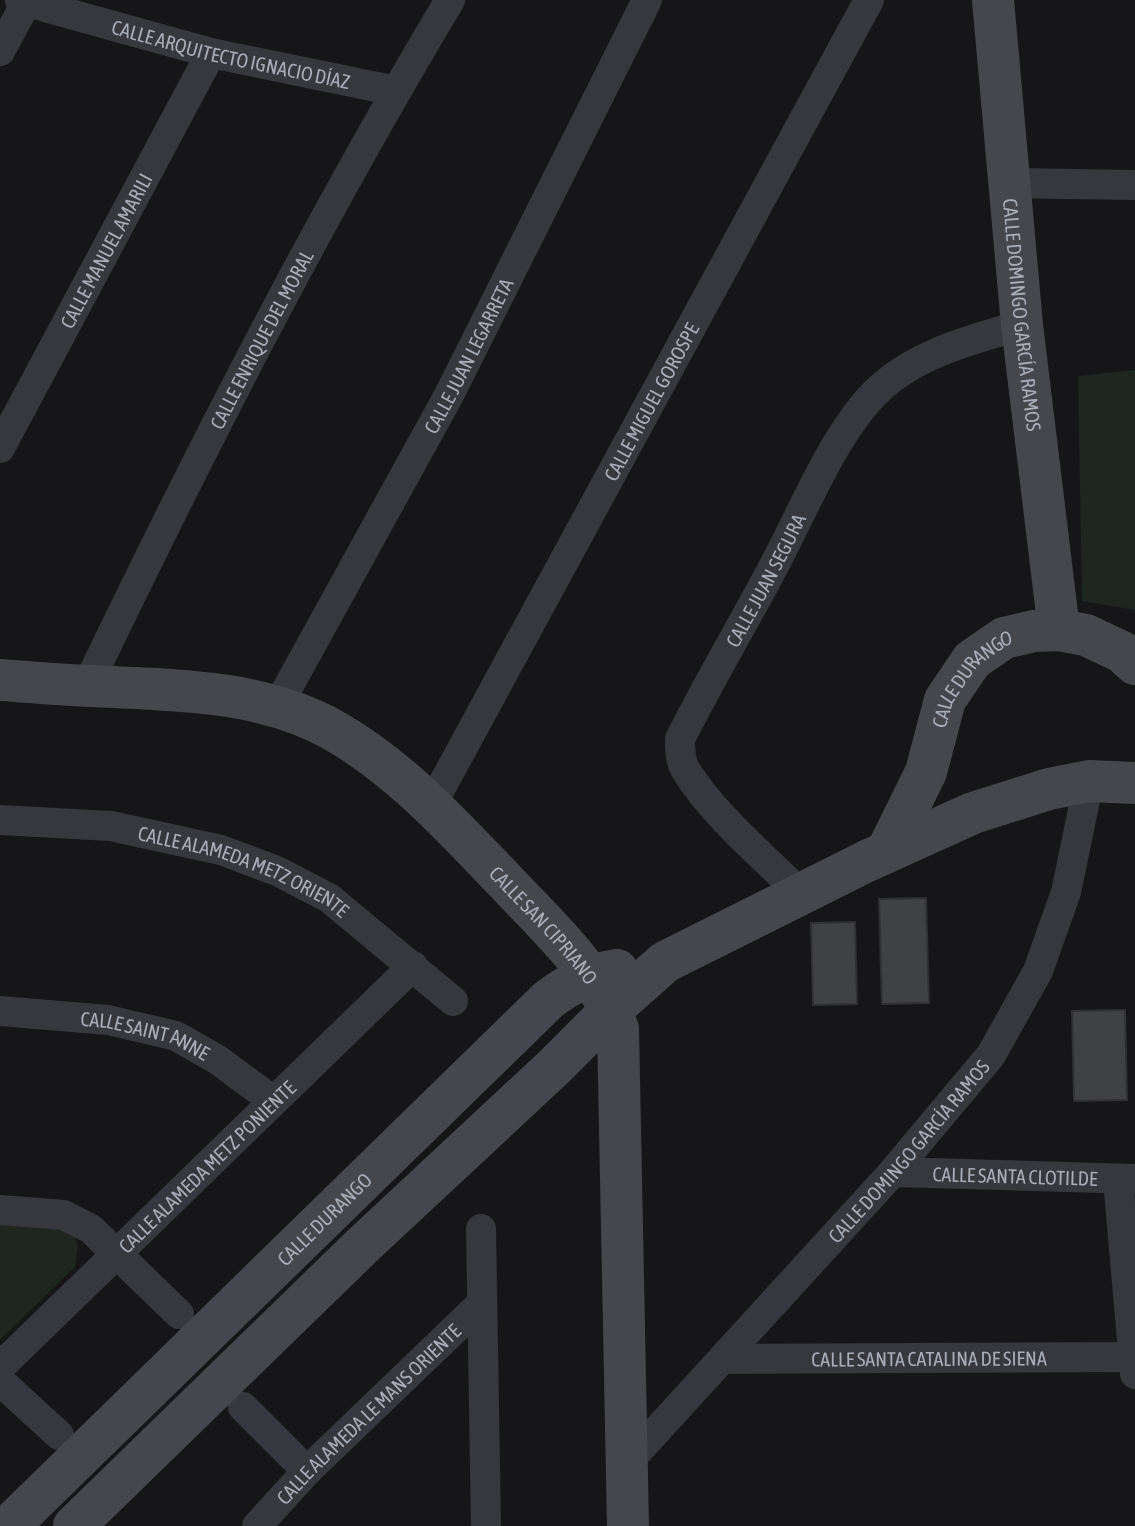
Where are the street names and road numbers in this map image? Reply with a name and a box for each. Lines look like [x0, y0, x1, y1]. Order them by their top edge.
street label: CALLE ARQUITECTO IGNACIO DÍAZ [109, 15, 352, 93]
street label: CALLE MANUEL AMARILI [55, 169, 156, 332]
street label: CALLE DOMINGO GARCÍA RAMOS [999, 197, 1046, 432]
street label: CALLE ENRIQUE DEL MORAL [205, 246, 317, 432]
street label: CALLE JUAN LEGARRETA [419, 274, 517, 437]
street label: CALLE MIGUEL GOROSPE [599, 318, 703, 484]
street label: CALLE JUAN SEGURA [720, 510, 810, 651]
street label: CALLE DURANGO [927, 625, 1014, 730]
street label: CALLE ALAMEDA METZ ORIENTE [136, 821, 354, 922]
street label: CALLE SAN CIPRIANO [485, 861, 603, 988]
street label: CALLE SAINT ANNE [80, 1006, 214, 1065]
street label: CALLE DOMINGO GARCÍA RAMOS [823, 1055, 993, 1247]
street label: CALLE ALAMEDA METZ PONIENTE [114, 1075, 300, 1257]
street label: CALLE SANTA CLOTILDE [932, 1162, 1098, 1189]
street label: CALLE DURANGO [272, 1168, 376, 1270]
street label: CALLE ALAMEDA LE MANS ORIENTE [271, 1318, 465, 1509]
street label: CALLE SANTA CATALINA DE SIENA [811, 1346, 1047, 1370]

